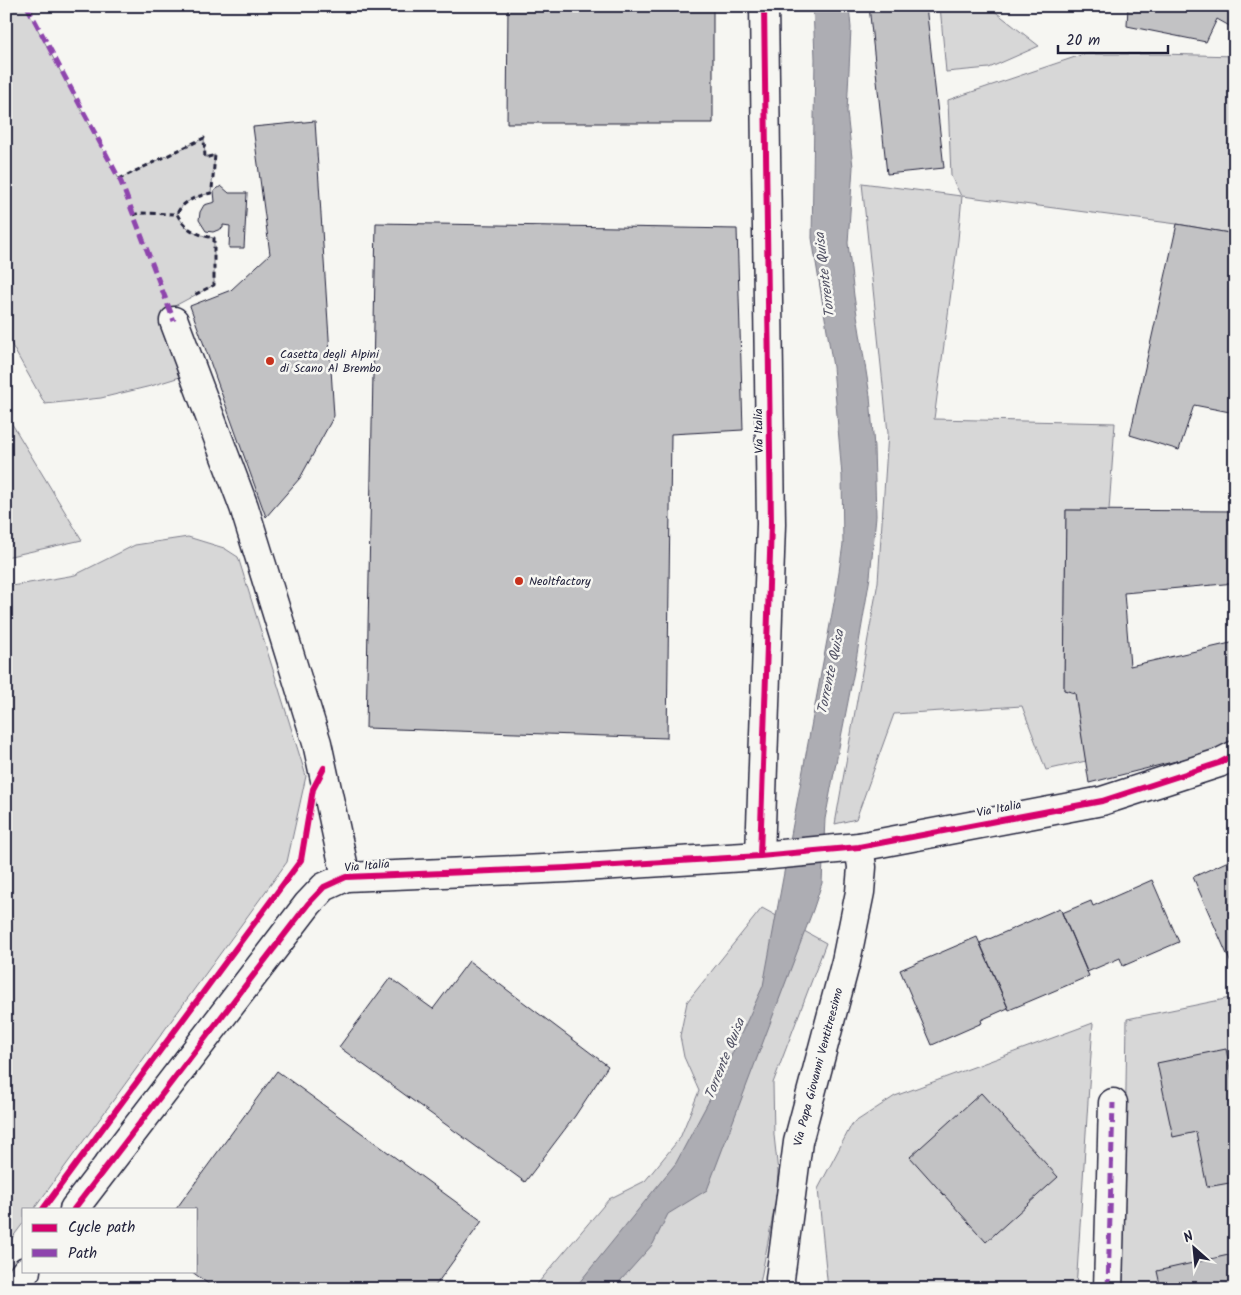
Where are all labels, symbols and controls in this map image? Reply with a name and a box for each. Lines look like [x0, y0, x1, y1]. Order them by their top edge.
scale bar [1058, 22, 1168, 54]
text: 20 m [1066, 29, 1100, 53]
water label: Torrente Quisa [809, 230, 841, 319]
place label: Casetta degli Alpini di Scano Al Brembo [280, 345, 381, 378]
marker: Casetta degli Alpini di Scano Al Brembo [264, 355, 276, 367]
street label: Via Italia [749, 408, 769, 454]
place label: Neoltfactory [529, 572, 591, 591]
marker: Neoltfactory [513, 575, 525, 587]
water label: Torrente Quisa [811, 626, 851, 716]
street label: Via Italia [975, 795, 1023, 823]
street label: Via Italia [344, 855, 391, 877]
street label: Via Papa Giovanni Ventitreesimo [788, 986, 848, 1147]
water label: Torrente Quisa [699, 1014, 752, 1103]
legend [22, 1208, 198, 1272]
text: Cycle path [68, 1216, 135, 1240]
north arrow [1168, 1222, 1218, 1272]
text: N [1180, 1225, 1198, 1249]
text: Path [68, 1242, 97, 1266]

